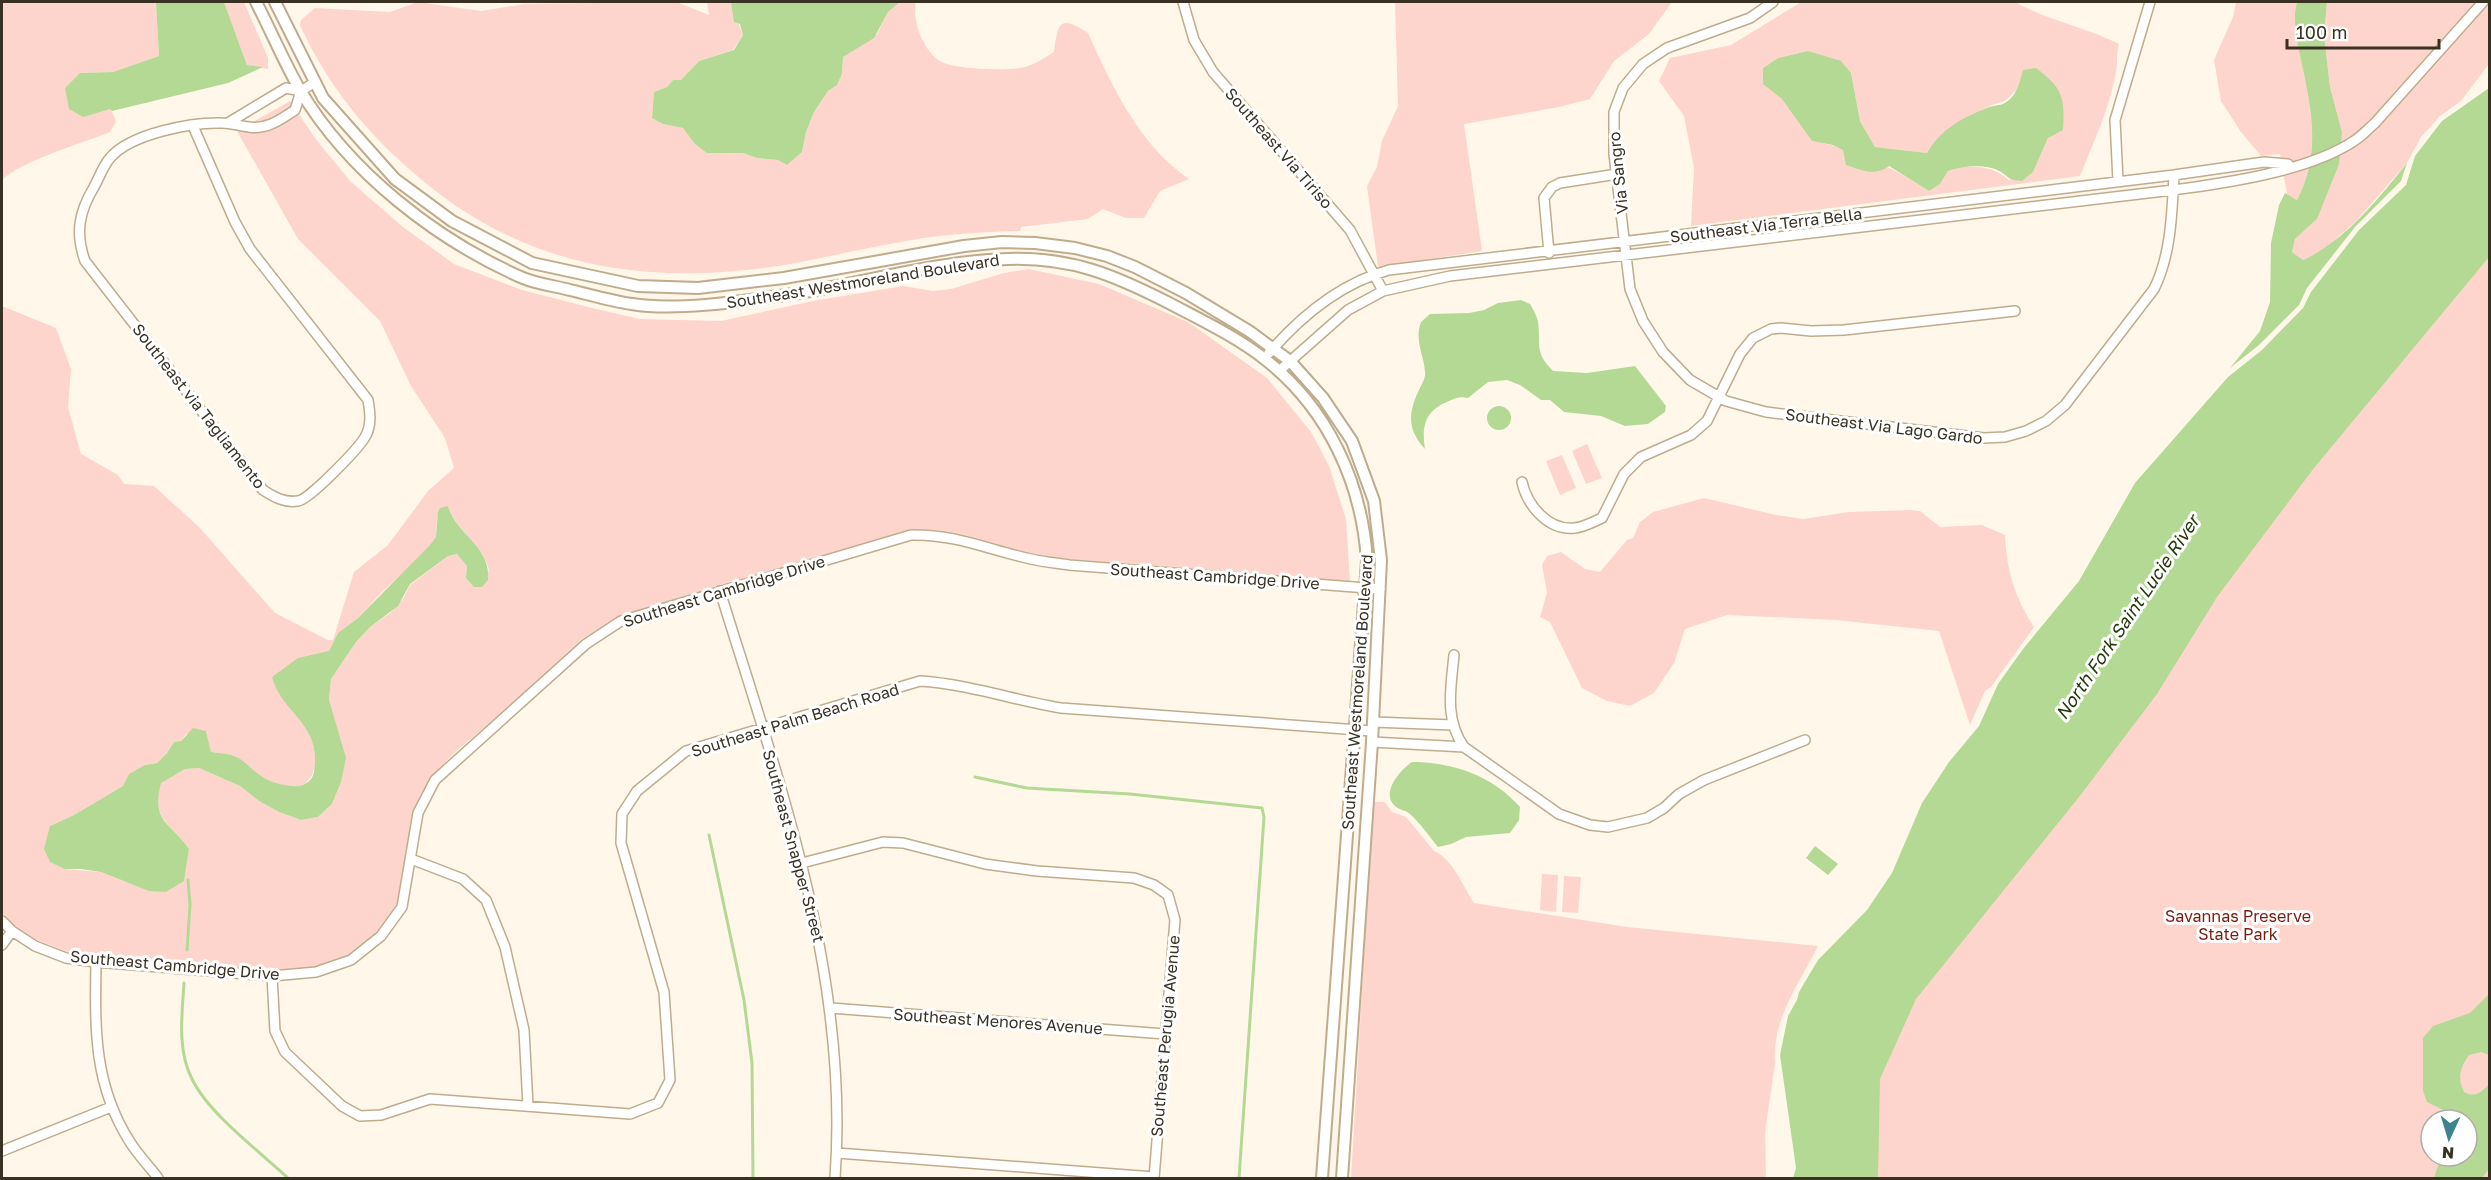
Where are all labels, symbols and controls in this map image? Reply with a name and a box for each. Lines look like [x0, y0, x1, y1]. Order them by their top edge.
scale bar [2287, 12, 2438, 50]
text: 100 m [2296, 21, 2347, 43]
street label: Southeast Via Tiriso [1221, 83, 1337, 213]
street label: Via Sangro [1604, 131, 1632, 215]
street label: Southeast Via Terra Bella [1669, 203, 1863, 247]
street label: Southeast Westmoreland Boulevard [725, 250, 1001, 312]
street label: Southeast via Tagliamento [128, 319, 270, 493]
street label: Southeast Via Lago Gardo [1784, 404, 1984, 448]
water label: North Fork Saint Lucie River [2050, 508, 2205, 723]
street label: Southeast Cambridge Drive [621, 551, 827, 631]
street label: Southeast Westmoreland Boulevard [1337, 554, 1377, 830]
street label: Southeast Cambridge Drive [1110, 559, 1320, 593]
street label: Southeast Palm Beach Road [689, 679, 901, 761]
street label: Southeast Snapper Street [759, 747, 829, 945]
park label: Savannas Preserve State Park [2165, 906, 2311, 944]
street label: Southeast Perugia Avenue [1146, 934, 1184, 1138]
street label: Southeast Cambridge Drive [70, 946, 280, 984]
street label: Southeast Menores Avenue [893, 1004, 1103, 1038]
north arrow [2419, 1108, 2479, 1168]
text: N [2441, 1143, 2455, 1163]

